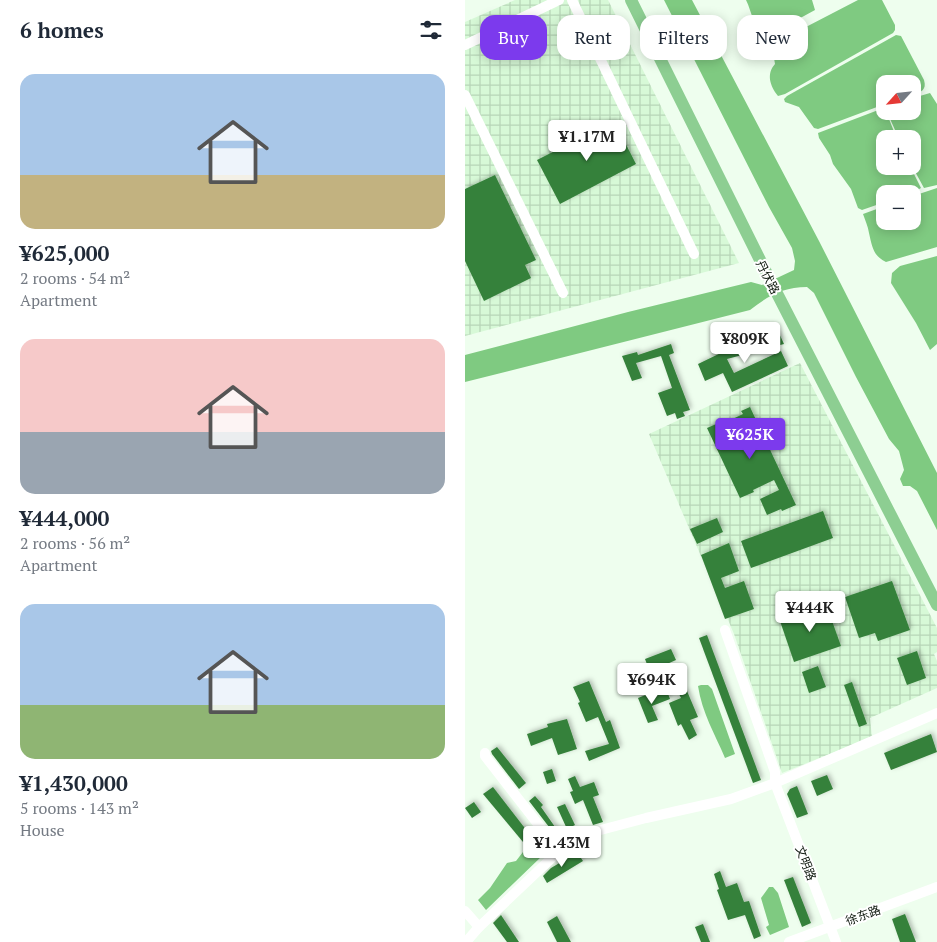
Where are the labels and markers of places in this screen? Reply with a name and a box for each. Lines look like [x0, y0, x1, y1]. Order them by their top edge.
pin: ¥1.17M [546, 120, 628, 162]
pin: ¥809K [710, 322, 780, 364]
pin: ¥625K [715, 418, 785, 460]
pin: ¥444K [775, 590, 845, 633]
pin: ¥694K [617, 662, 687, 705]
pin: ¥1.43M [521, 826, 603, 868]

